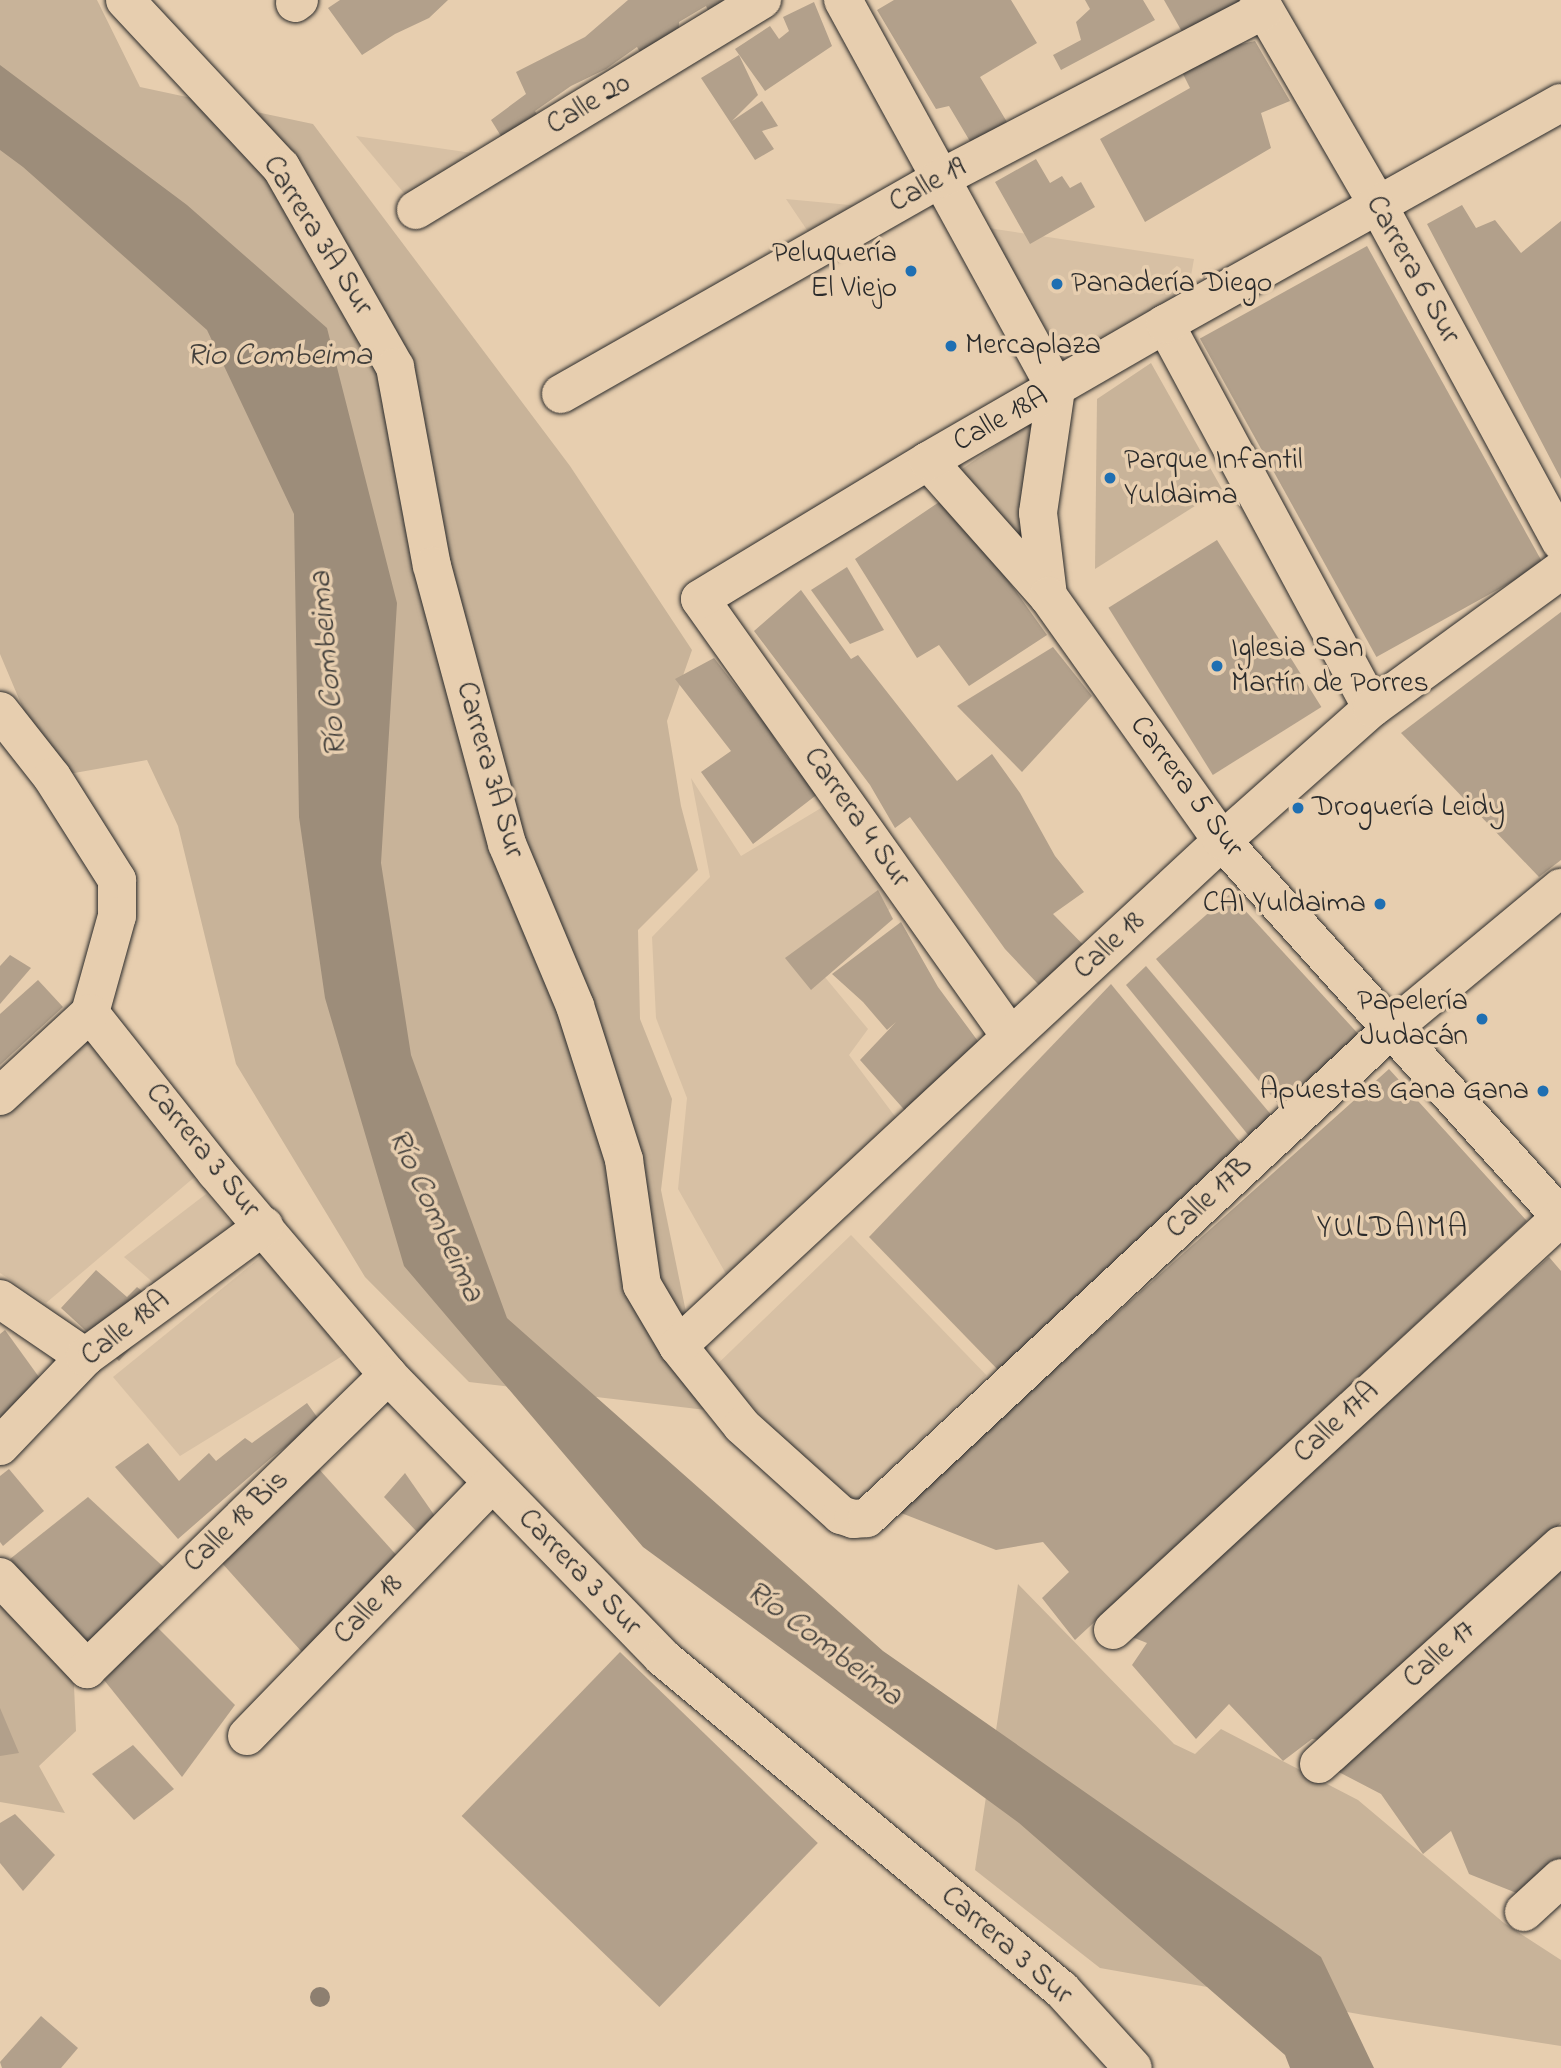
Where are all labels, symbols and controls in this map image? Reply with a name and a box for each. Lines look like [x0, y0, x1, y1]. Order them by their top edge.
street label: Calle 20 [540, 66, 638, 144]
street label: Carrera 3A Sur [254, 149, 380, 323]
street label: Calle 19 [883, 150, 973, 222]
street label: Carrera 6 Sur [1356, 190, 1468, 350]
place label: Peluquería El Viejo [772, 236, 897, 306]
marker: Peluquería El Viejo [903, 263, 919, 279]
place label: Panadería Diego [1071, 266, 1272, 302]
marker: Panadería Diego [1049, 276, 1065, 292]
place label: Mercaplaza [965, 328, 1101, 364]
water label: Rio Combeima [186, 338, 372, 376]
marker: Mercaplaza [943, 338, 959, 354]
street label: Calle 18A [947, 379, 1055, 461]
place label: Parque Infantil Yuldaima [1124, 443, 1303, 514]
marker: Parque Infantil Yuldaima [1102, 470, 1118, 486]
water label: Río Combeima [303, 570, 357, 758]
place label: Iglesia San Martín de Porres [1231, 631, 1429, 702]
marker: Iglesia San Martín de Porres [1209, 658, 1225, 674]
street label: Carrera 3A Sur [447, 678, 531, 862]
street label: Carrera 5 Sur [1121, 709, 1251, 865]
street label: Carrera 4 Sur [794, 741, 918, 895]
place label: Droguería Leidy [1312, 790, 1505, 826]
marker: Droguería Leidy [1290, 800, 1306, 816]
place label: CAI Yuldaima [1203, 886, 1366, 922]
marker: CAI Yuldaima [1372, 896, 1388, 912]
street label: Calle 18 [1067, 904, 1153, 988]
place label: Papelería Judacán [1357, 984, 1468, 1054]
marker: Papelería Judacán [1474, 1011, 1490, 1027]
place label: Apuestas Gana Gana [1260, 1073, 1529, 1109]
street label: Carrera 3 Sur [137, 1076, 267, 1226]
marker: Apuestas Gana Gana [1535, 1083, 1551, 1099]
water label: Río Combeima [377, 1123, 491, 1309]
street label: Calle 17B [1159, 1149, 1261, 1247]
district label: YULDAIMA [1318, 1210, 1468, 1248]
street label: Calle 18A [74, 1283, 178, 1375]
street label: Calle 17A [1287, 1374, 1387, 1472]
street label: Calle 18 Bis [177, 1463, 297, 1581]
street label: Carrera 3 Sur [509, 1502, 649, 1644]
street label: Calle 18 [327, 1567, 411, 1653]
water label: Río Combeima [737, 1574, 909, 1716]
street label: Calle 17 [1396, 1613, 1484, 1697]
street label: Carrera 3 Sur [933, 1879, 1079, 2013]

